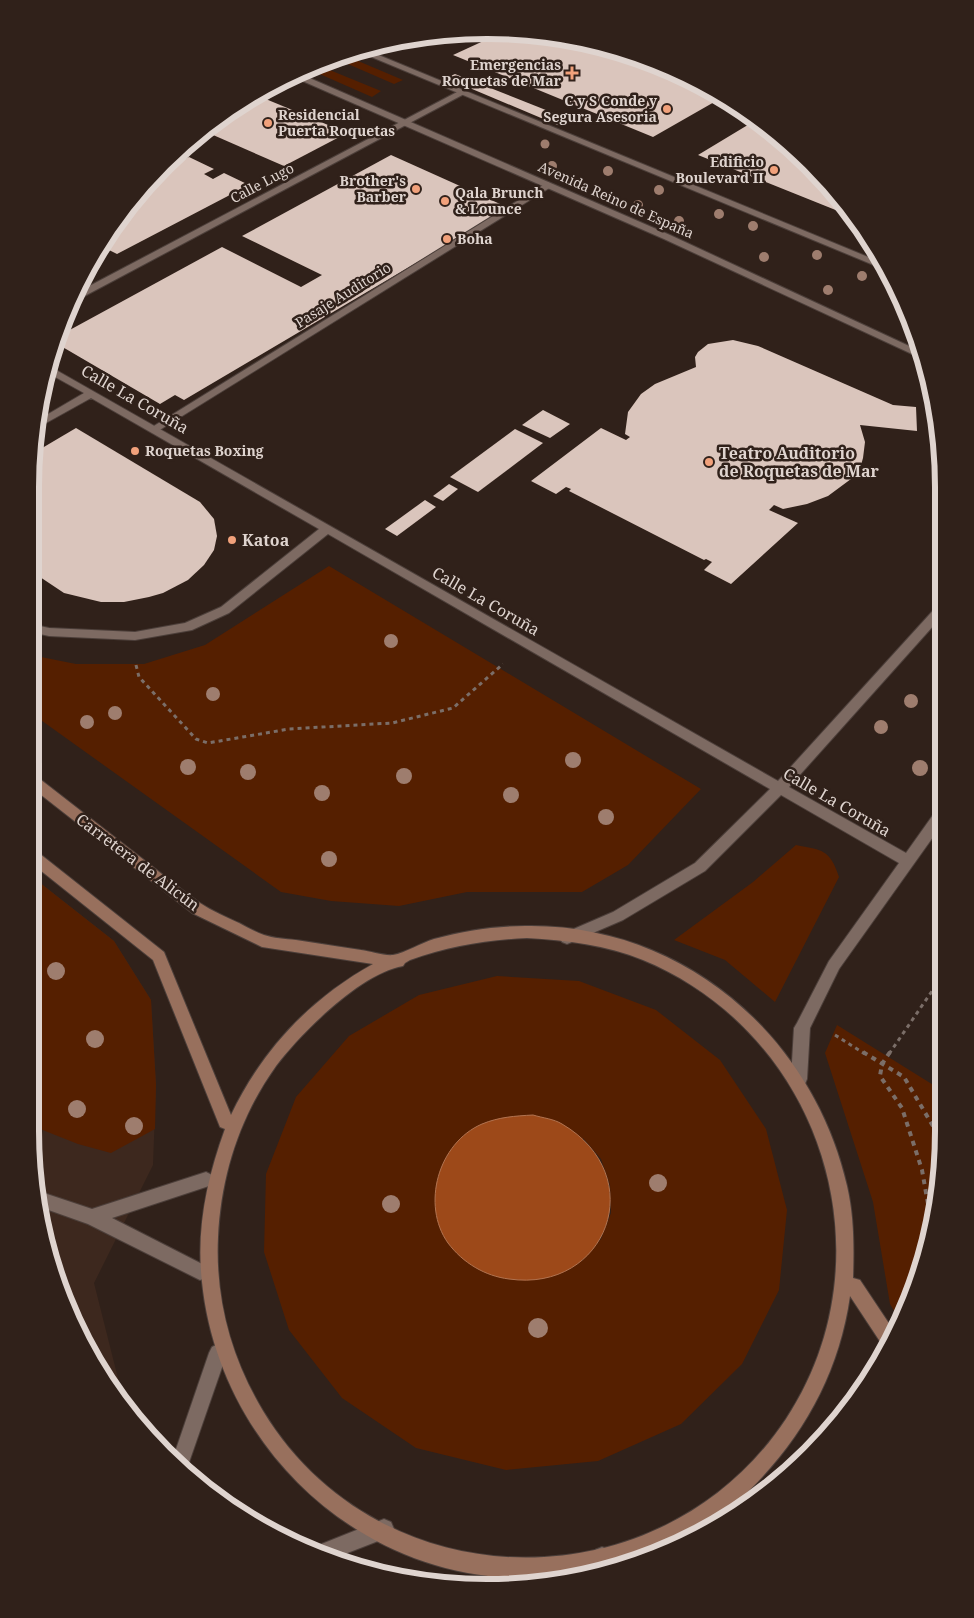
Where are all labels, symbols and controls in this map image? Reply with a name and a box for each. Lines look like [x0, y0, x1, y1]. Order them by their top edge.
place label: Emergencias Roquetas de Mar [442, 55, 562, 90]
marker: Emergencias Roquetas de Mar [565, 66, 579, 80]
place label: C y S Conde y Segura Asesoria [543, 91, 658, 126]
marker: C y S Conde y Segura Asesoria [661, 103, 673, 115]
place label: Residencial Puerta Roquetas [278, 105, 395, 140]
marker: Residencial Puerta Roquetas [262, 117, 274, 129]
place label: Edificio Boulevard II [676, 152, 764, 187]
street label: Avenida Reino de España [535, 157, 697, 242]
street label: Calle Lugo [227, 158, 297, 207]
marker: Edificio Boulevard II [768, 164, 780, 176]
place label: Brother's Barber [340, 171, 407, 206]
marker: Brother's Barber [410, 183, 422, 195]
place label: Qala Brunch & Lounce [455, 183, 544, 218]
marker: Qala Brunch & Lounce [439, 195, 451, 207]
place label: Boha [457, 229, 493, 248]
marker: Boha [441, 233, 453, 245]
street label: Pasaje Auditorio [291, 257, 394, 332]
street label: Calle La Coruña [77, 359, 193, 439]
place label: Roquetas Boxing [145, 441, 264, 460]
place label: Teatro Auditorio de Roquetas de Mar [719, 442, 880, 482]
marker: Roquetas Boxing [129, 445, 141, 457]
marker: Teatro Auditorio de Roquetas de Mar [703, 456, 715, 468]
place label: Katoa [242, 529, 290, 551]
marker: Katoa [226, 534, 238, 546]
street label: Calle La Coruña [428, 561, 544, 641]
street label: Calle La Coruña [779, 762, 895, 842]
street label: Carretera de Alicún [72, 808, 204, 916]

